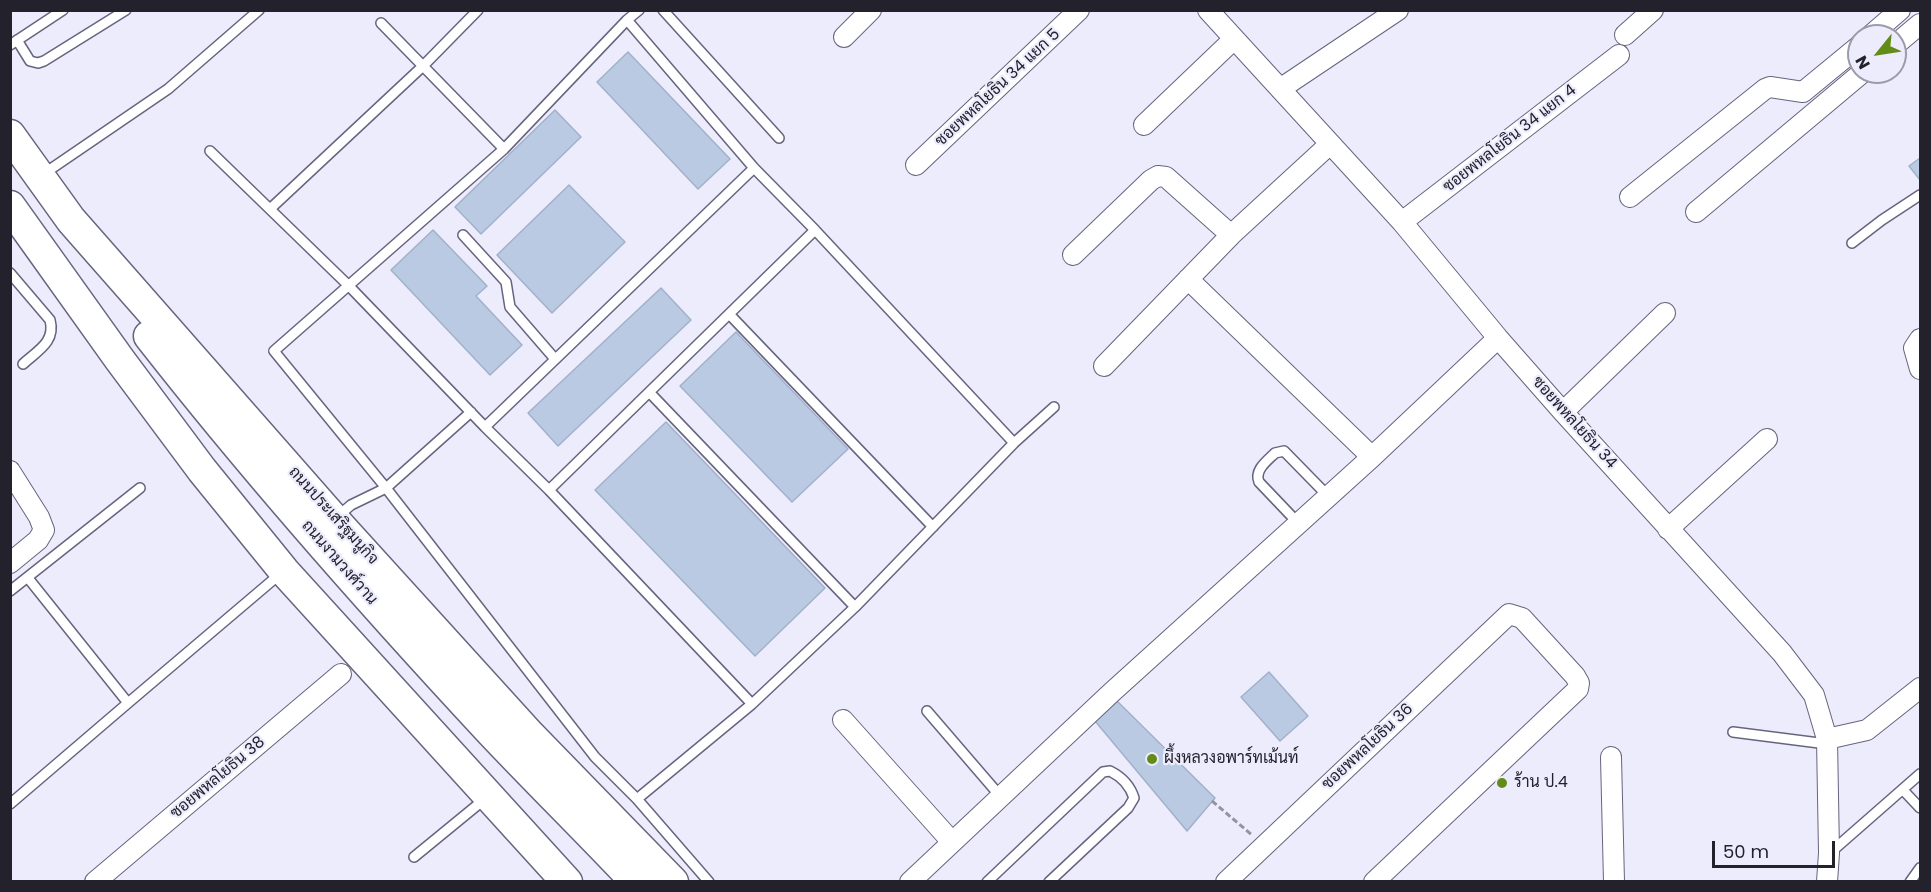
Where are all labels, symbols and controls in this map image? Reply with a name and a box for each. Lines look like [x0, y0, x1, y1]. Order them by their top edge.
north arrow [1847, 24, 1907, 84]
street label: ซอยพหลโยธิน 34 แยก 5 [932, 25, 1064, 151]
text: N [1850, 51, 1876, 73]
street label: ซอยพหลโยธิน 34 แยก 4 [1440, 81, 1580, 197]
street label: ซอยพหลโยธิน 34 [1528, 373, 1620, 473]
street label: ถนนประเสริฐมนูกิจ [284, 463, 382, 569]
street label: ถนนงามวงศ์วาน [297, 517, 381, 609]
street label: ซอยพหลโยธิน 36 [1319, 700, 1417, 794]
street label: ซอยพหลโยธิน 38 [167, 733, 269, 823]
place label: ผึ้งหลวงอพาร์ทเม้นท์ [1164, 749, 1299, 769]
marker: ผึ้งหลวงอพาร์ทเม้นท์ [1145, 752, 1159, 766]
place label: ร้าน ป.4 [1514, 773, 1568, 793]
marker: ร้าน ป.4 [1495, 776, 1509, 790]
scale bar [1715, 829, 1838, 867]
text: 50 m [1723, 839, 1769, 864]

